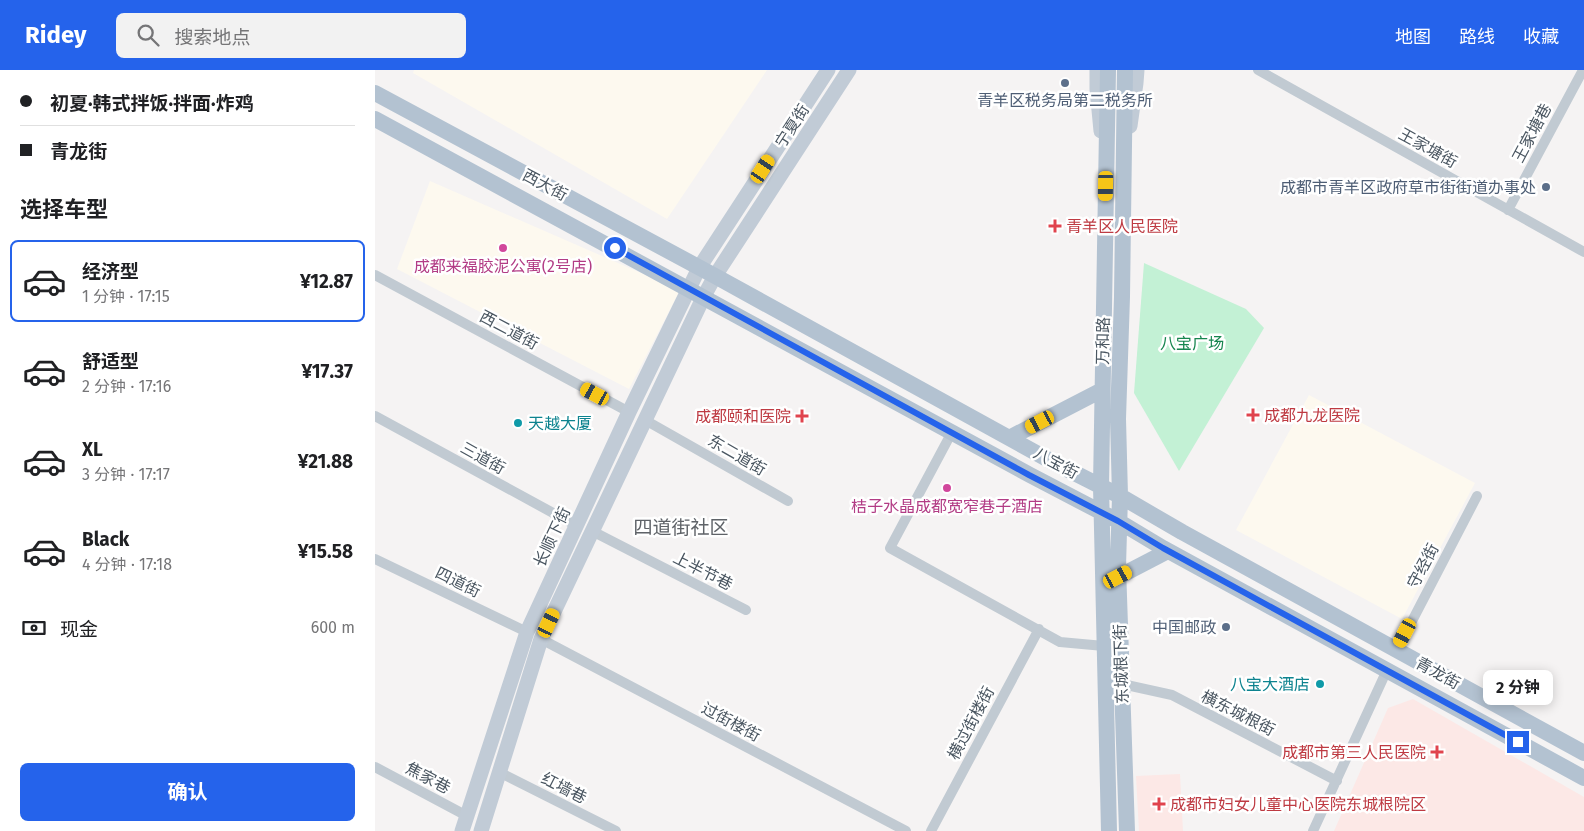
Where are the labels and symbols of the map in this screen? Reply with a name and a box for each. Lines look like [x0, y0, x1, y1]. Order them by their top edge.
marker: 青羊区税务局第二税务所 [1059, 77, 1071, 89]
place label: 青羊区税务局第二税务所 [977, 91, 1153, 110]
street label: 王家塘巷 [1509, 100, 1555, 166]
street label: 宁夏街 [771, 101, 813, 151]
street label: 王家塘街 [1395, 124, 1461, 172]
car [748, 152, 777, 186]
street label: 西大街 [519, 165, 571, 205]
car [1098, 171, 1113, 201]
place label: 成都市青羊区政府草市街街道办事处 [1280, 178, 1536, 197]
marker: 成都市青羊区政府草市街街道办事处 [1540, 181, 1552, 193]
place label: 青羊区人民医院 [1066, 217, 1178, 236]
marker: 青羊区人民医院 [1048, 219, 1062, 233]
route start [604, 237, 626, 259]
marker: 成都来福胶泥公寓(2号店) [497, 242, 509, 254]
place label: 成都来福胶泥公寓(2号店) [414, 257, 592, 276]
street label: 西二道街 [476, 307, 542, 353]
street label: 万和路 [1093, 317, 1113, 365]
park label: 八宝广场 [1160, 334, 1224, 353]
car [578, 380, 611, 408]
place label: 成都九龙医院 [1264, 406, 1360, 425]
place label: 成都颐和医院 [695, 407, 791, 426]
marker: 成都九龙医院 [1246, 408, 1260, 422]
marker: 成都颐和医院 [795, 409, 809, 423]
car [1023, 409, 1056, 435]
place label: 天越大厦 [528, 414, 592, 433]
marker: 天越大厦 [512, 417, 524, 429]
street label: 东二道街 [705, 431, 769, 479]
street label: 三道街 [457, 438, 509, 478]
street label: 八宝街 [1030, 443, 1082, 483]
marker: 桔子水晶成都宽窄巷子酒店 [941, 482, 953, 494]
place label: 桔子水晶成都宽窄巷子酒店 [851, 497, 1043, 516]
street label: 长顺下街 [530, 504, 574, 570]
district label: 四道街社区 [633, 516, 729, 539]
street label: 守经街 [1403, 540, 1443, 592]
street label: 上半节巷 [670, 548, 736, 594]
street label: 四道街 [432, 563, 484, 601]
car [1101, 563, 1134, 591]
car [535, 606, 562, 640]
car [1391, 616, 1418, 650]
place label: 中国邮政 [1152, 618, 1216, 637]
marker: 中国邮政 [1220, 621, 1232, 633]
street label: 东城根下街 [1110, 624, 1132, 704]
street label: 青龙街 [1412, 653, 1464, 693]
callout: 2 分钟 [1483, 670, 1553, 704]
place label: 八宝大酒店 [1230, 675, 1310, 694]
marker: 八宝大酒店 [1314, 678, 1326, 690]
street label: 横过街楼街 [944, 683, 998, 763]
street label: 横东城根街 [1198, 686, 1278, 740]
street label: 过街楼街 [698, 699, 764, 745]
route end [1507, 731, 1529, 753]
place label: 成都市第三人民医院 [1282, 743, 1426, 762]
marker: 成都市第三人民医院 [1430, 745, 1444, 759]
street label: 焦家巷 [402, 758, 454, 798]
street label: 红墙巷 [538, 769, 590, 807]
place label: 成都市妇女儿童中心医院东城根院区 [1170, 795, 1426, 814]
marker: 成都市妇女儿童中心医院东城根院区 [1152, 797, 1166, 811]

